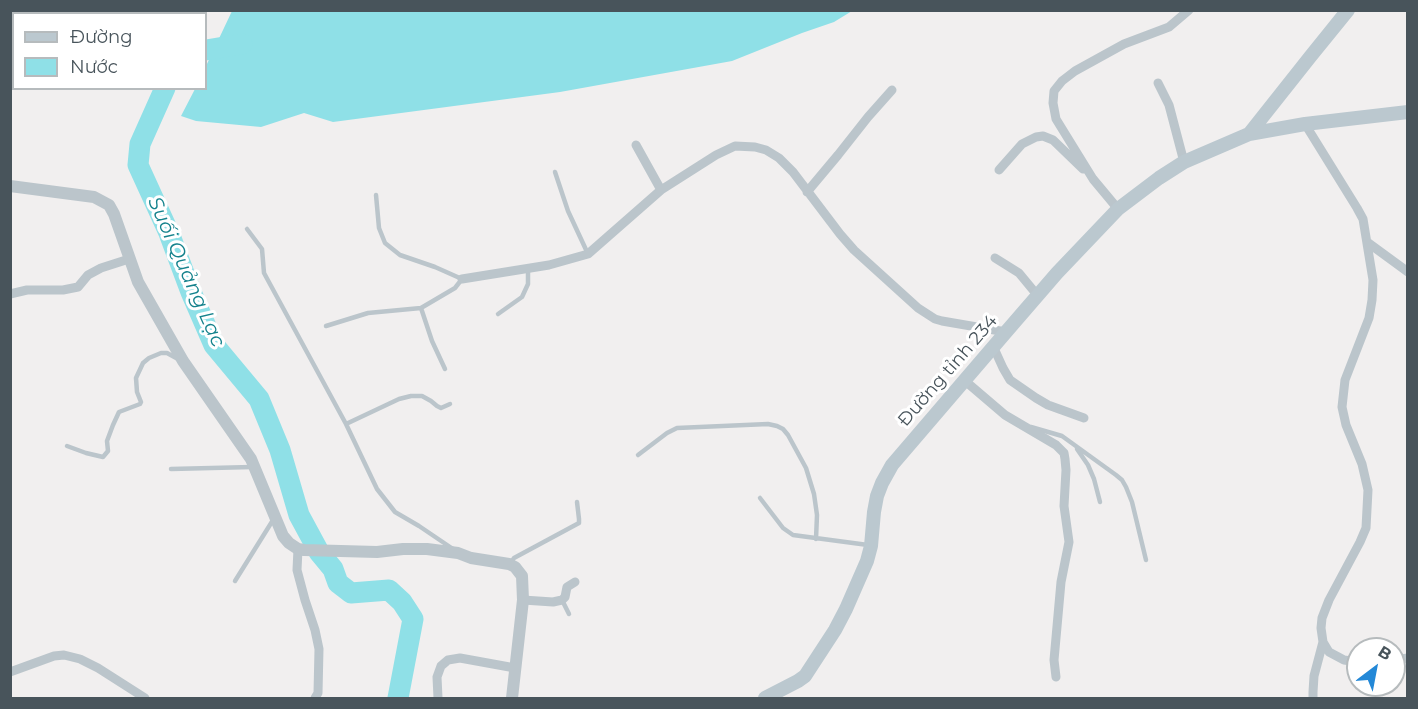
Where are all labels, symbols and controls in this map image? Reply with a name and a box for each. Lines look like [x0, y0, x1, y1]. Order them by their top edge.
legend [12, 12, 207, 90]
text: Đường [70, 26, 133, 48]
text: Nước [70, 56, 118, 78]
water label: Suối Quảng Lạc [142, 193, 230, 351]
street label: Đường tỉnh 234 [894, 311, 1002, 431]
north arrow [1346, 637, 1406, 697]
text: B [1375, 642, 1395, 664]

